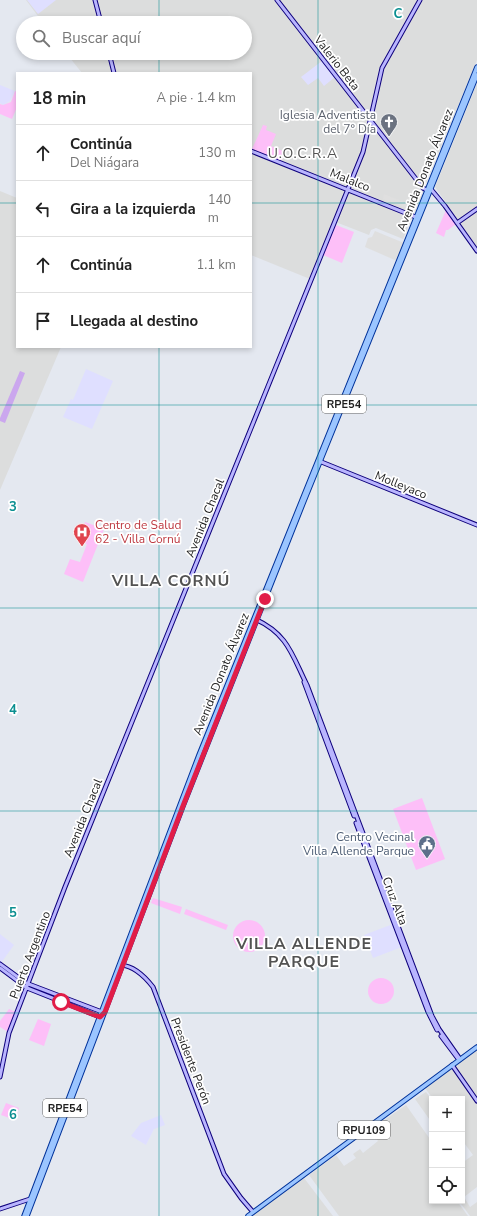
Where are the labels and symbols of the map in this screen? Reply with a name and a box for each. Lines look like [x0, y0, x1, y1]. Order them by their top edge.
text: C [394, 5, 403, 23]
street label: Valerio Beta [310, 31, 364, 94]
street label: Avenida Donato Álvarez [393, 106, 457, 233]
place label: Iglesia Adventista del 7° Día [280, 107, 376, 137]
church icon: Iglesia Adventista del 7° Día [379, 112, 399, 137]
district label: U.O.C.R.A [268, 144, 338, 163]
street label: Malalco [327, 165, 373, 195]
road number: RPE54 [322, 395, 366, 413]
street label: Molleyaco [373, 467, 430, 503]
street label: Avenida Chacal [182, 476, 228, 560]
text: 3 [9, 498, 17, 516]
place label: Centro de Salud 62 - Villa Cornú [95, 517, 182, 547]
hospital icon: Centro de Salud 62 - Villa Cornú [72, 522, 92, 547]
district label: VILLA CORNÚ [111, 570, 230, 592]
route end [256, 590, 274, 608]
street label: Avenida Donato Álvarez [189, 610, 253, 737]
text: 4 [9, 701, 17, 719]
street label: Avenida Chacal [60, 776, 106, 860]
place label: Centro Vecinal Villa Allende Parque [302, 829, 414, 859]
public building icon: Centro Vecinal Villa Allende Parque [417, 834, 437, 859]
street label: Cruz Alta [378, 875, 412, 927]
text: 5 [9, 904, 17, 922]
street label: Puerto Argentino [6, 909, 54, 1001]
district label: VILLA ALLENDE PARQUE [235, 933, 372, 973]
route start [52, 993, 70, 1011]
street label: Presidente Perón [167, 1015, 215, 1107]
road number: RPE54 [43, 1099, 87, 1117]
text: 6 [9, 1106, 17, 1124]
road number: RPU109 [338, 1121, 390, 1139]

